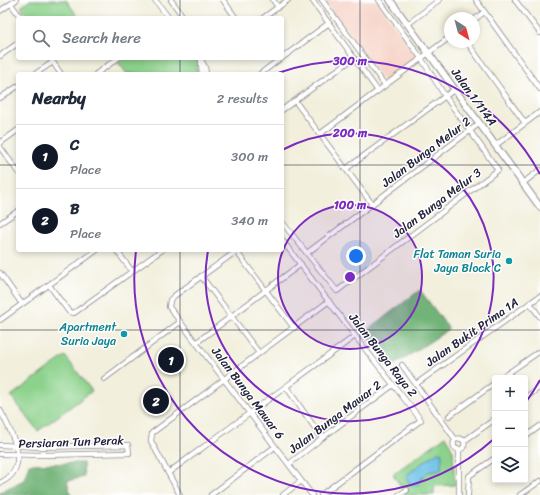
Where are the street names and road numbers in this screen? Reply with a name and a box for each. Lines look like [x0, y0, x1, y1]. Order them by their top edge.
street label: Jalan 1/114A [445, 62, 503, 131]
street label: Jalan Bunga Melur 2 [376, 111, 475, 194]
street label: Jalan Bunga Melur 3 [387, 162, 487, 245]
street label: Jalan Bukit Prima 1A [420, 292, 523, 373]
street label: Jalan Bunga Raya 2 [342, 307, 423, 402]
street label: Jalan Bunga Mawar 6 [205, 341, 290, 444]
street label: Jalan Bunga Mawar 2 [283, 375, 386, 460]
street label: Persiaran Tun Perak [18, 429, 125, 455]

